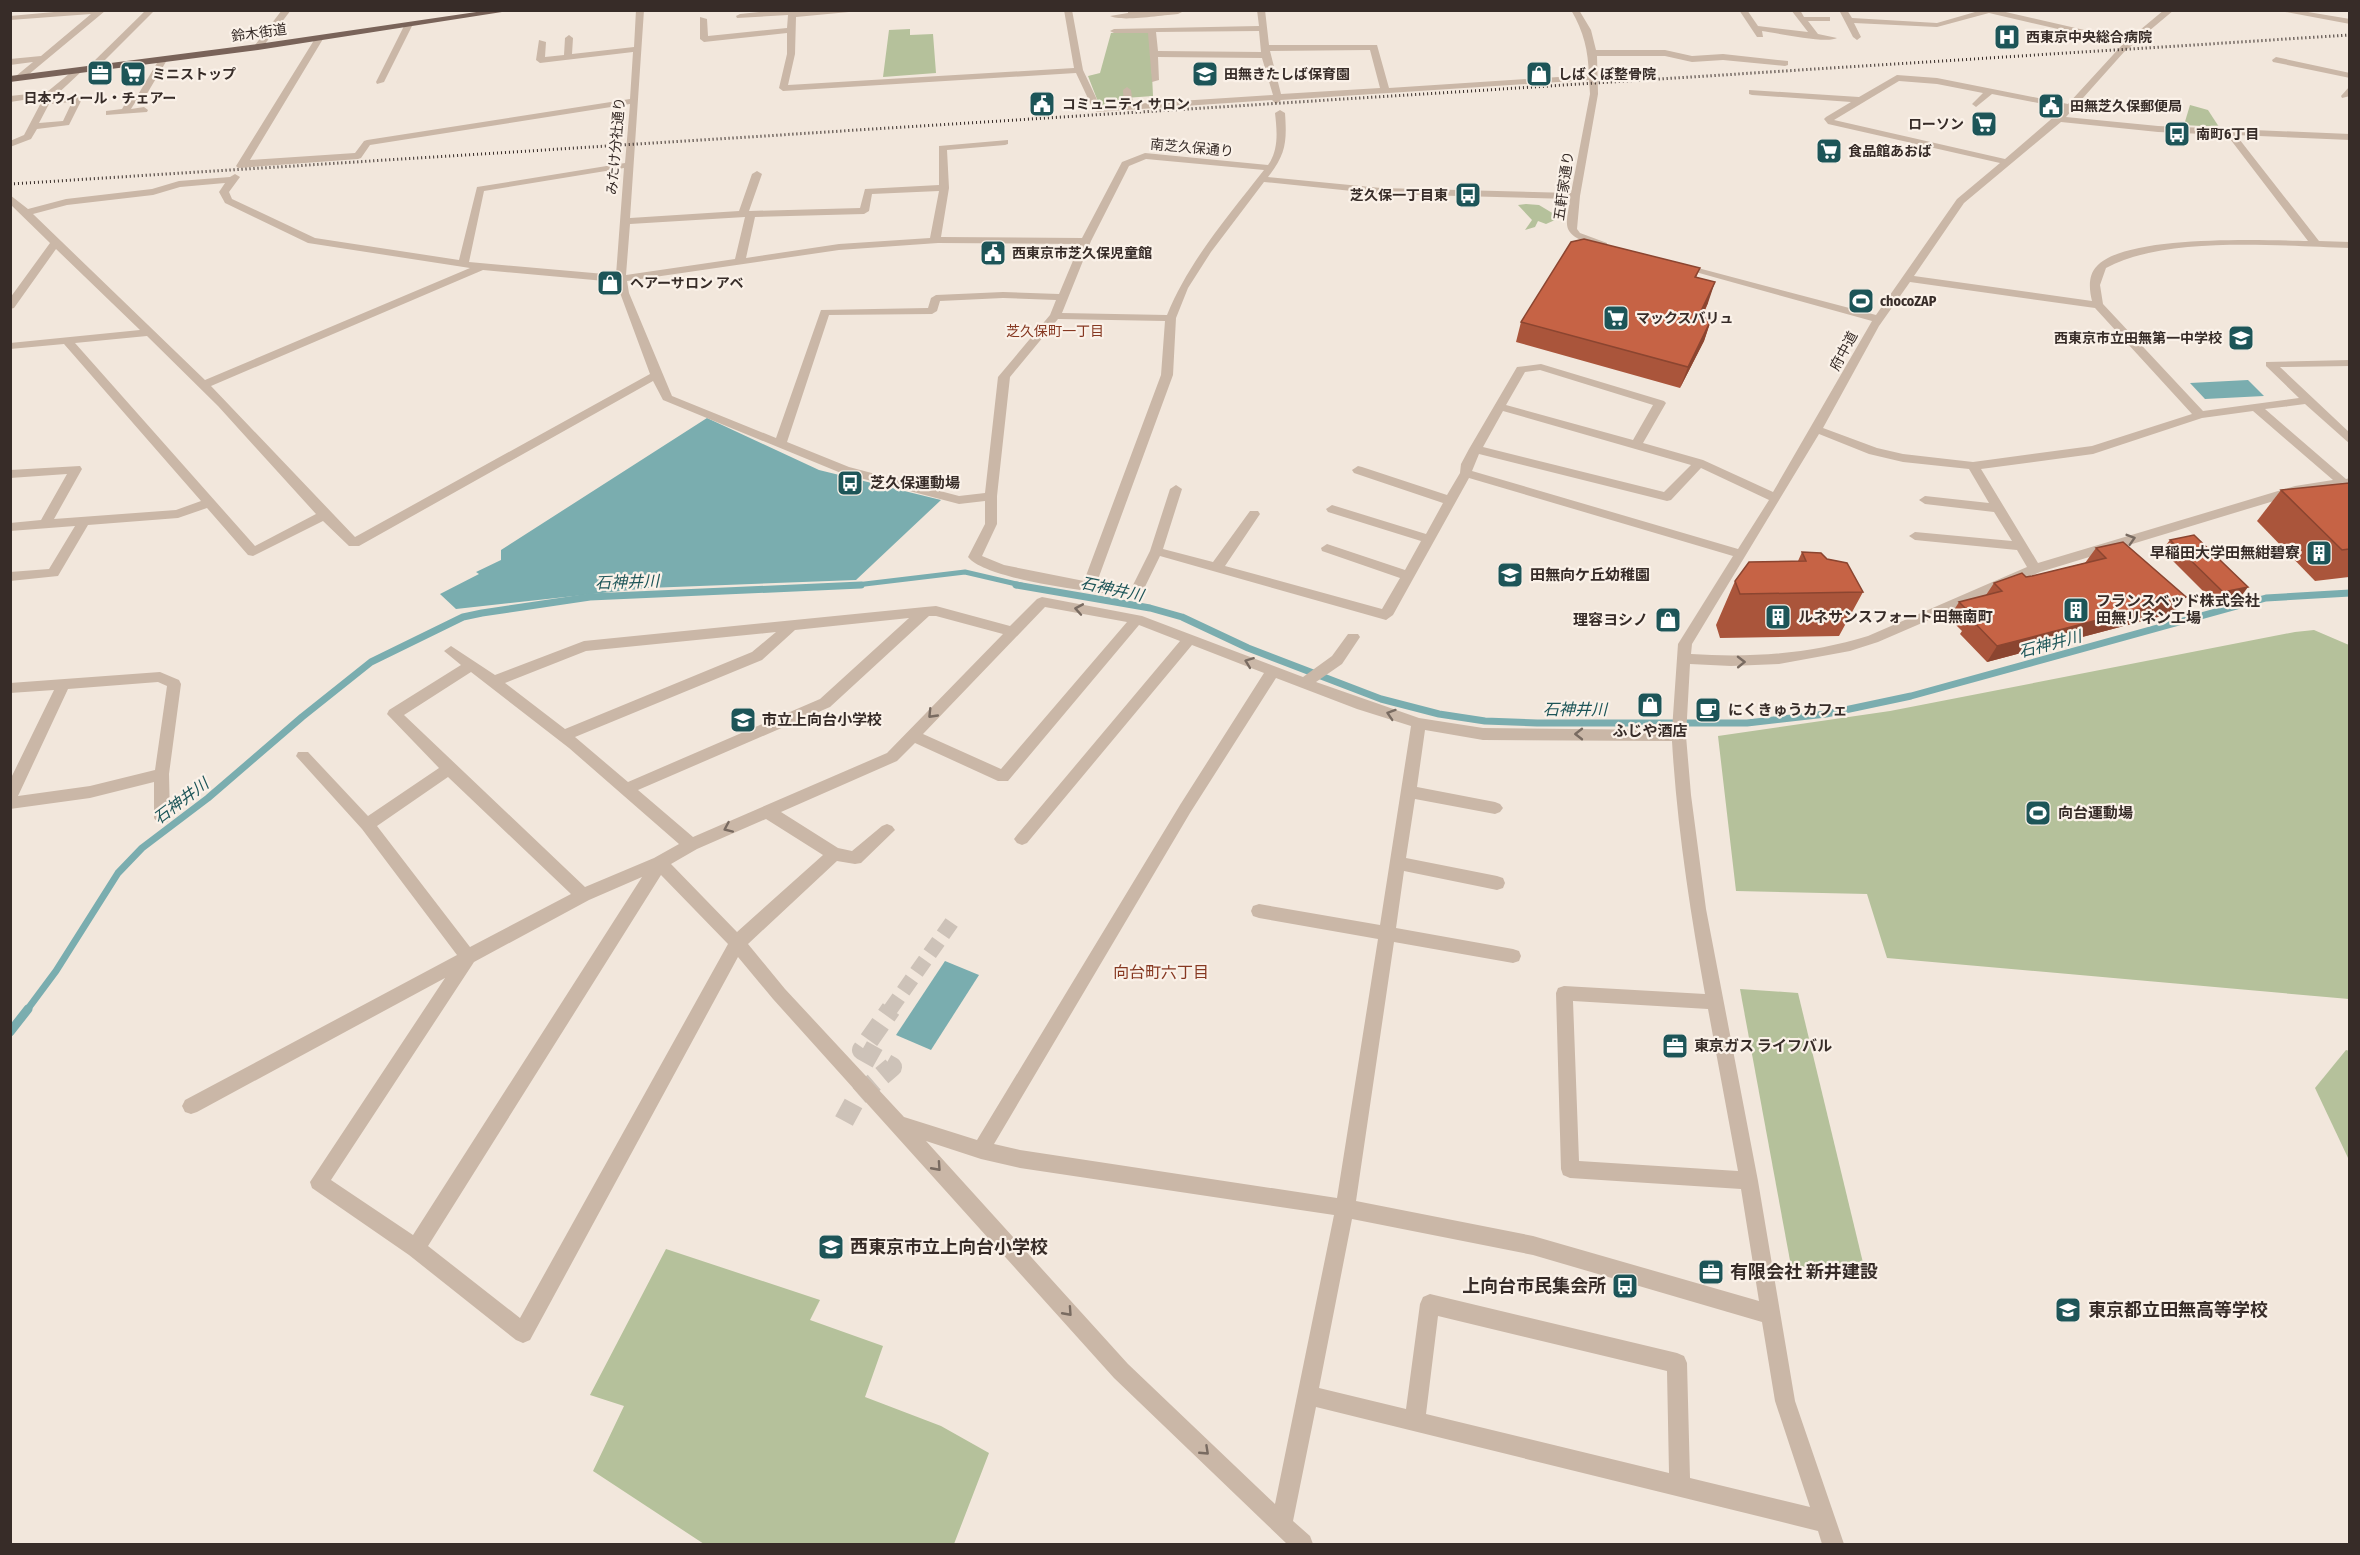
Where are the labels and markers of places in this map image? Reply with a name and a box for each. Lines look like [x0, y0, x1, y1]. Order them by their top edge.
hospital icon: 西東京中央総合病院 [1992, 22, 2022, 52]
place label: 西東京中央総合病院 [2026, 29, 2152, 46]
office icon: 日本ウィール・チェアー [85, 58, 115, 88]
supermarket icon: ミニストップ [118, 59, 148, 89]
school or university icon: 田無きたしば保育園 [1190, 59, 1220, 89]
shop icon: しばくぼ整骨院 [1524, 59, 1554, 89]
place label: ミニストップ [152, 66, 236, 83]
place label: 田無きたしば保育園 [1224, 66, 1350, 83]
place label: しばくぼ整骨院 [1558, 66, 1656, 83]
public building icon: コミュニティ サロン [1027, 89, 1057, 119]
place label: 日本ウィール・チェアー [23, 90, 177, 107]
public building icon: 田無芝久保郵便局 [2036, 91, 2066, 121]
place label: コミュニティ サロン [1062, 96, 1190, 113]
place label: 田無芝久保郵便局 [2070, 98, 2182, 115]
supermarket icon: ローソン [1969, 109, 1999, 139]
place label: ローソン [1908, 116, 1964, 133]
bus stop icon: 南町6丁目 [2162, 119, 2192, 149]
place label: 南町6丁目 [2196, 126, 2259, 143]
supermarket icon: 食品館あおば [1814, 136, 1844, 166]
place label: 食品館あおば [1848, 143, 1932, 160]
bus stop icon: 芝久保一丁目東 [1453, 180, 1483, 210]
place label: 芝久保一丁目東 [1350, 187, 1448, 204]
public building icon: 西東京市芝久保児童館 [978, 238, 1008, 268]
place label: 西東京市芝久保児童館 [1012, 245, 1152, 262]
shop icon: ヘアーサロン アベ [595, 268, 625, 298]
place label: ヘアーサロン アベ [630, 275, 744, 292]
sports icon: chocoZAP [1846, 286, 1876, 316]
place label: chocoZAP [1880, 293, 1937, 310]
supermarket icon: マックスバリュ [1601, 303, 1631, 333]
place label: マックスバリュ [1636, 310, 1734, 327]
school or university icon: 西東京市立田無第一中学校 [2226, 323, 2256, 353]
place label: 西東京市立田無第一中学校 [2054, 330, 2222, 347]
bus stop icon: 芝久保運動場 [835, 468, 865, 498]
place label: 芝久保運動場 [870, 474, 960, 492]
building icon: 早稲田大学田無紺碧寮 [2304, 538, 2334, 568]
place label: 早稲田大学田無紺碧寮 [2150, 544, 2300, 562]
school or university icon: 田無向ケ丘幼稚園 [1495, 560, 1525, 590]
place label: 田無向ケ丘幼稚園 [1530, 566, 1650, 584]
place label: フランスベッド株式会社 田無リネン工場 [2096, 592, 2260, 627]
building icon: フランスベッド株式会社 田無リネン工場 [2061, 595, 2091, 625]
building icon: ルネサンスフォート田無南町 [1763, 602, 1793, 632]
shop icon: 理容ヨシノ [1653, 605, 1683, 635]
place label: ルネサンスフォート田無南町 [1798, 608, 1993, 626]
place label: 理容ヨシノ [1573, 611, 1648, 629]
shop icon: ふじや酒店 [1635, 690, 1665, 720]
cafe icon: にくきゅうカフェ [1693, 695, 1723, 725]
place label: にくきゅうカフェ [1728, 701, 1848, 719]
school or university icon: 市立上向台小学校 [728, 705, 758, 735]
place label: 市立上向台小学校 [762, 711, 882, 729]
place label: ふじや酒店 [1612, 722, 1688, 740]
sports icon: 向台運動場 [2023, 798, 2053, 828]
place label: 向台運動場 [2058, 804, 2133, 822]
office icon: 東京ガス ライフバル [1660, 1031, 1690, 1061]
place label: 東京ガス ライフバル [1694, 1037, 1832, 1055]
school or university icon: 西東京市立上向台小学校 [816, 1232, 846, 1262]
place label: 西東京市立上向台小学校 [850, 1236, 1048, 1258]
office icon: 有限会社 新井建設 [1696, 1257, 1726, 1287]
place label: 有限会社 新井建設 [1730, 1261, 1878, 1283]
bus stop icon: 上向台市民集会所 [1610, 1271, 1640, 1301]
place label: 上向台市民集会所 [1462, 1275, 1606, 1297]
school or university icon: 東京都立田無高等学校 [2053, 1295, 2083, 1325]
place label: 東京都立田無高等学校 [2088, 1299, 2268, 1321]

